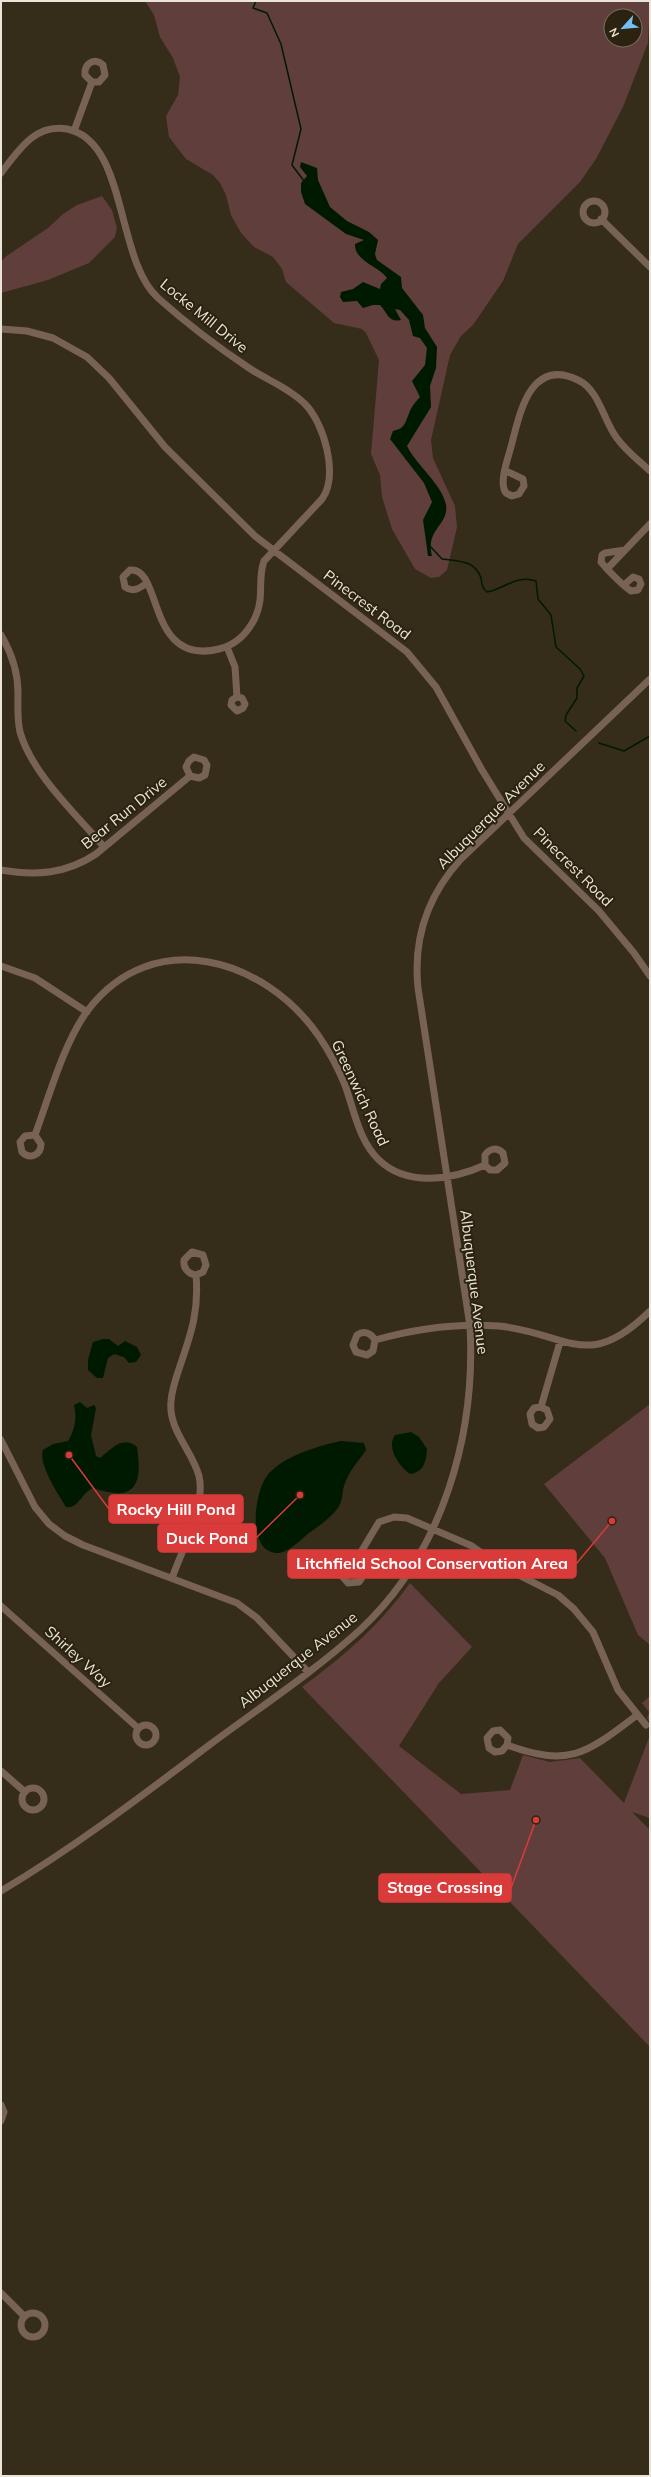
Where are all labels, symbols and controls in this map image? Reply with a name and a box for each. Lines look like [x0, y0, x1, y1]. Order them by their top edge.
north arrow [603, 8, 643, 48]
text: N [606, 26, 622, 39]
street label: Locke Mill Drive [157, 274, 252, 357]
street label: Pinecrest Road [320, 566, 415, 644]
street label: Albuquerque Avenue [433, 757, 549, 873]
street label: Bear Run Drive [77, 772, 170, 853]
street label: Pinecrest Road [530, 823, 617, 910]
street label: Greenwich Road [328, 1037, 393, 1149]
street label: Albuquerque Avenue [456, 1209, 493, 1355]
callout: Rocky Hill Pond [109, 1495, 243, 1523]
text: Rocky Hill Pond [117, 1499, 235, 1519]
callout: Duck Pond [158, 1524, 256, 1552]
text: Duck Pond [166, 1528, 248, 1548]
callout: Litchfield School Conservation Area [288, 1550, 576, 1578]
text: Litchfield School Conservation Area [296, 1553, 568, 1573]
street label: Albuquerque Avenue [235, 1607, 361, 1712]
street label: Shirley Way [41, 1622, 116, 1692]
callout: Stage Crossing [379, 1874, 511, 1902]
text: Stage Crossing [387, 1877, 503, 1897]

